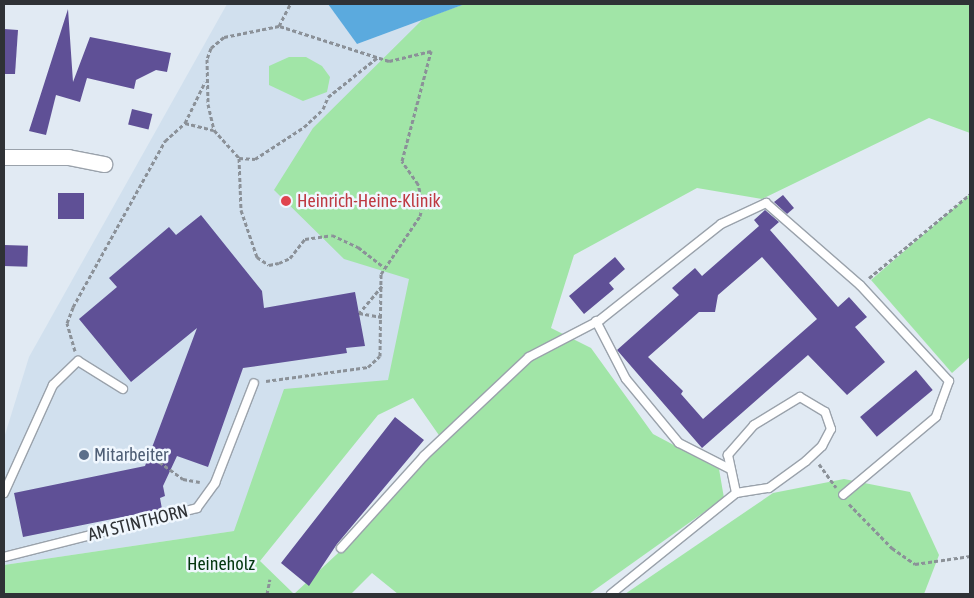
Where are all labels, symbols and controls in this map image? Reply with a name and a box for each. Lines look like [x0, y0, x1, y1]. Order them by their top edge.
place label: Heinrich-Heine-Klinik [297, 190, 441, 212]
marker: Heinrich-Heine-Klinik [279, 194, 293, 208]
place label: Mitarbeiter [94, 444, 168, 466]
marker: Mitarbeiter [78, 449, 90, 461]
street label: AM STINTHORN [86, 500, 190, 546]
park label: Heineholz [187, 553, 255, 575]

